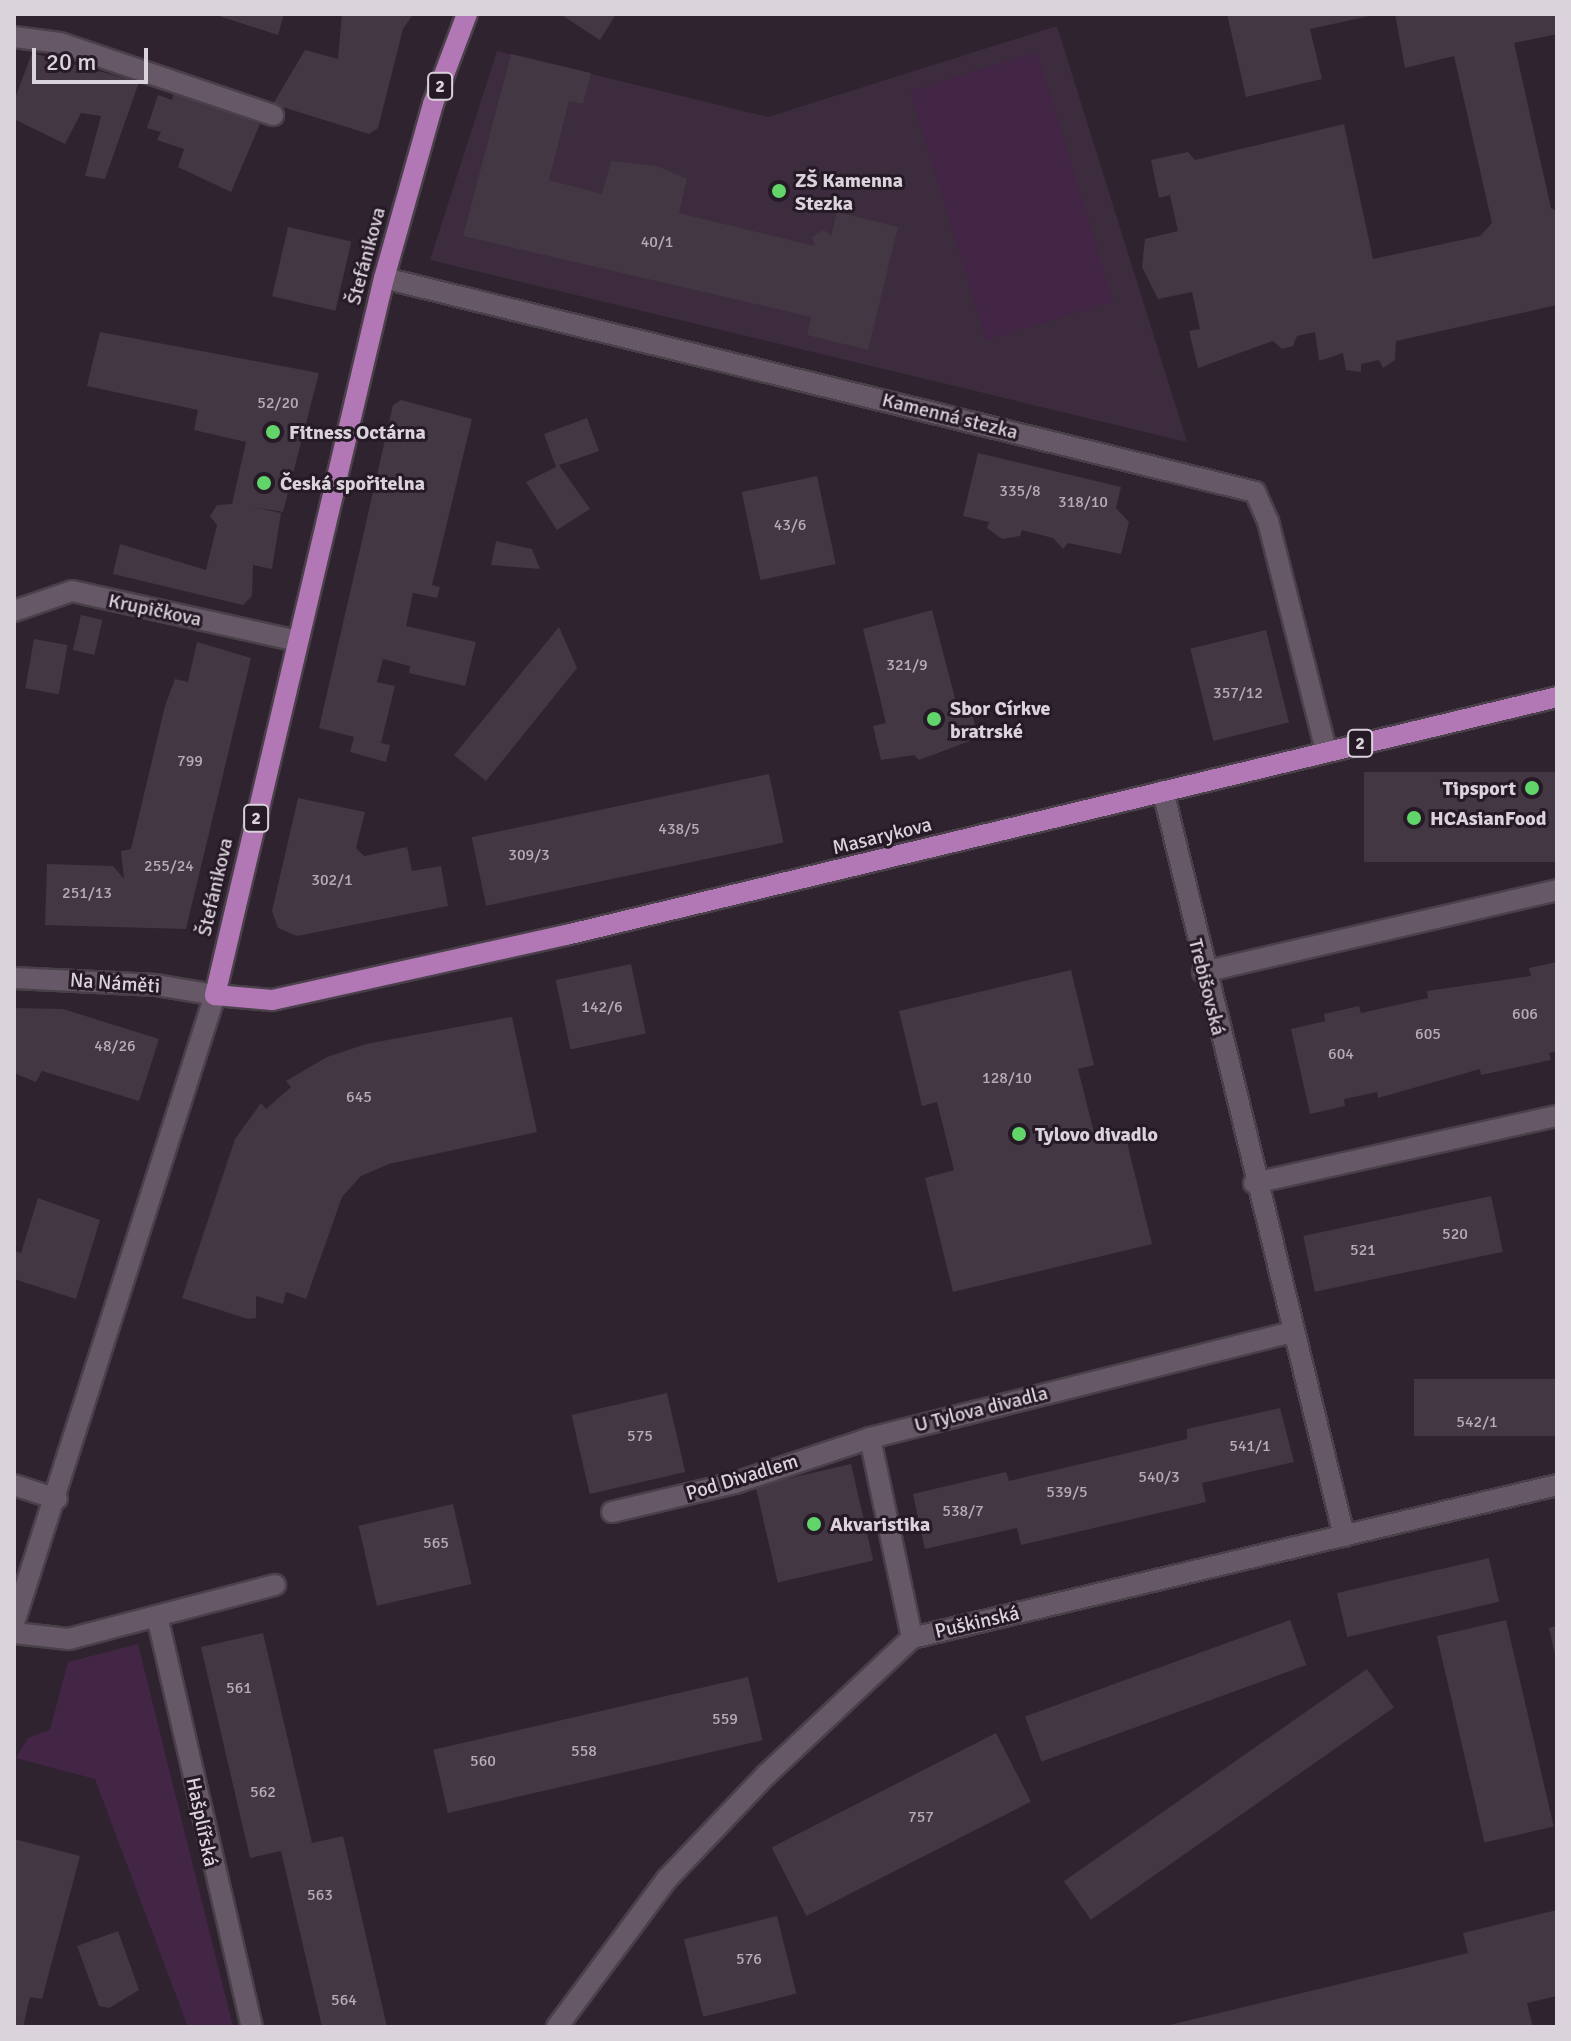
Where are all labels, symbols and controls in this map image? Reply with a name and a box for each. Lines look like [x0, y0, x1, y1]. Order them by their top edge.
scale bar [36, 32, 152, 82]
text: 20 m [46, 47, 96, 77]
road number: 2 [426, 72, 454, 100]
place label: ZŠ Kamenna Stezka [795, 168, 903, 215]
marker: ZŠ Kamenna Stezka [770, 182, 788, 200]
street label: Štefánikova [341, 205, 391, 307]
house number: 40/1 [641, 232, 673, 252]
street label: Kamenná stezka [880, 388, 1020, 444]
house number: 52/20 [257, 393, 299, 413]
place label: Fitness Octárna [289, 420, 426, 444]
marker: Fitness Octárna [264, 423, 282, 441]
place label: Česká spořitelna [280, 471, 425, 495]
marker: Česká spořitelna [255, 474, 273, 492]
house number: 335/8 [999, 481, 1041, 501]
house number: 318/10 [1058, 492, 1108, 512]
house number: 43/6 [774, 515, 806, 535]
street label: Krupičkova [106, 588, 204, 632]
house number: 321/9 [886, 655, 928, 675]
house number: 357/12 [1213, 683, 1263, 703]
place label: Sbor Církve bratrské [950, 696, 1050, 743]
marker: Sbor Církve bratrské [925, 710, 943, 728]
road number: 2 [1346, 729, 1374, 757]
house number: 799 [177, 751, 203, 771]
place label: Tipsport [1443, 776, 1516, 800]
marker: Tipsport [1523, 779, 1541, 797]
road number: 2 [242, 804, 270, 832]
place label: HCAsianFood [1430, 806, 1546, 830]
marker: HCAsianFood [1405, 809, 1423, 827]
street label: Masarykova [830, 812, 934, 860]
house number: 438/5 [658, 819, 700, 839]
street label: Štefánikova [192, 836, 238, 938]
house number: 309/3 [508, 845, 550, 865]
house number: 255/24 [144, 856, 194, 876]
house number: 302/1 [311, 870, 353, 890]
house number: 251/13 [62, 883, 112, 903]
street label: Trebišovská [1183, 936, 1231, 1038]
street label: Na Náměti [69, 968, 161, 998]
house number: 142/6 [581, 997, 623, 1017]
house number: 606 [1512, 1004, 1538, 1024]
house number: 605 [1415, 1024, 1441, 1044]
house number: 48/26 [94, 1036, 136, 1056]
house number: 604 [1328, 1044, 1354, 1064]
house number: 128/10 [982, 1068, 1032, 1088]
house number: 645 [346, 1087, 372, 1107]
place label: Tylovo divadlo [1035, 1122, 1158, 1146]
marker: Tylovo divadlo [1010, 1125, 1028, 1143]
house number: 520 [1442, 1224, 1468, 1244]
house number: 521 [1350, 1240, 1376, 1260]
street label: U Tylova divadla [912, 1381, 1050, 1437]
house number: 542/1 [1456, 1412, 1498, 1432]
house number: 575 [627, 1426, 653, 1446]
house number: 541/1 [1229, 1436, 1271, 1456]
street label: Pod Divadlem [683, 1449, 801, 1505]
house number: 540/3 [1138, 1467, 1180, 1487]
house number: 539/5 [1046, 1482, 1088, 1502]
house number: 538/7 [942, 1501, 984, 1521]
place label: Akvaristika [830, 1512, 930, 1536]
marker: Akvaristika [805, 1515, 823, 1533]
house number: 565 [423, 1533, 449, 1553]
street label: Puškinská [932, 1601, 1022, 1643]
house number: 561 [226, 1678, 252, 1698]
house number: 559 [712, 1709, 738, 1729]
house number: 558 [571, 1741, 597, 1761]
house number: 560 [470, 1751, 496, 1771]
street label: Hašplířská [181, 1775, 223, 1869]
house number: 562 [250, 1782, 276, 1802]
house number: 757 [908, 1807, 934, 1827]
house number: 563 [307, 1885, 333, 1905]
house number: 576 [736, 1949, 762, 1969]
house number: 564 [331, 1990, 357, 2010]

